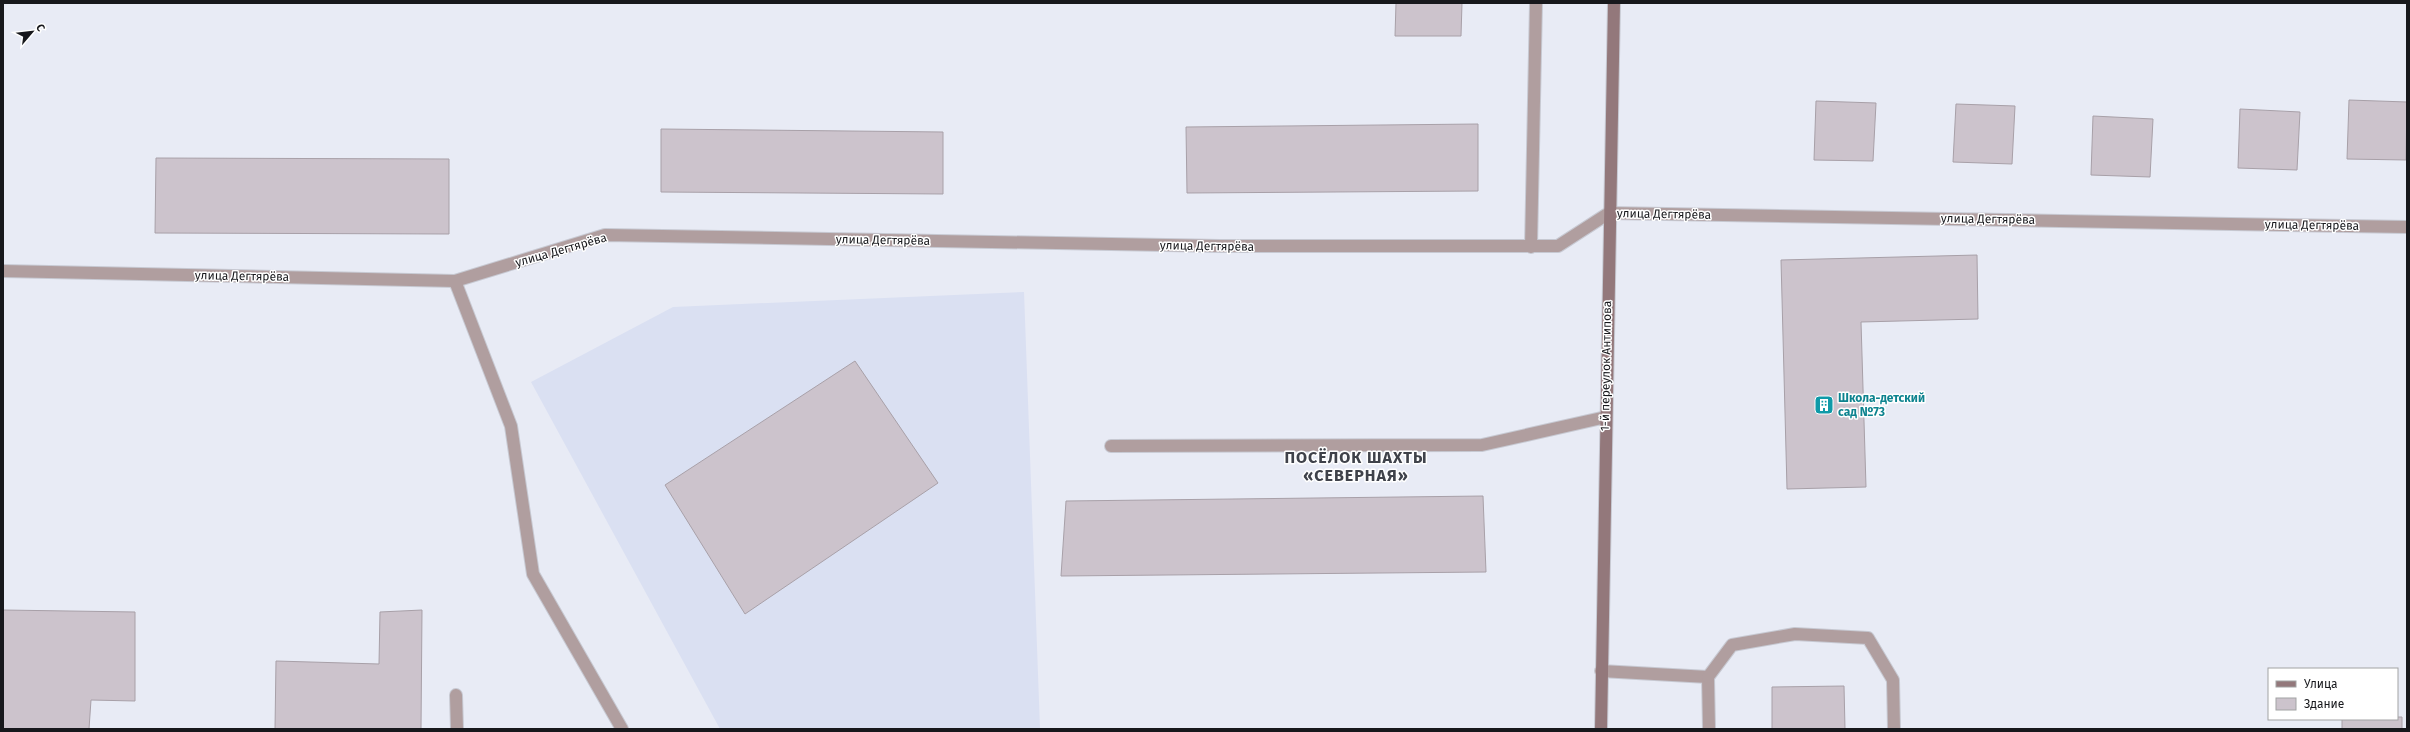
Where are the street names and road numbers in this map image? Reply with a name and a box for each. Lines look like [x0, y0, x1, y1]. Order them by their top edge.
street label: улица Дегтярёва [1617, 206, 1711, 222]
street label: улица Дегтярёва [1941, 211, 2035, 227]
street label: улица Дегтярёва [2265, 217, 2359, 233]
street label: улица Дегтярёва [514, 230, 608, 270]
street label: улица Дегтярёва [836, 232, 930, 248]
street label: улица Дегтярёва [1160, 238, 1254, 254]
street label: улица Дегтярёва [195, 268, 289, 284]
street label: 1-й переулок Антипова [1598, 301, 1614, 431]

